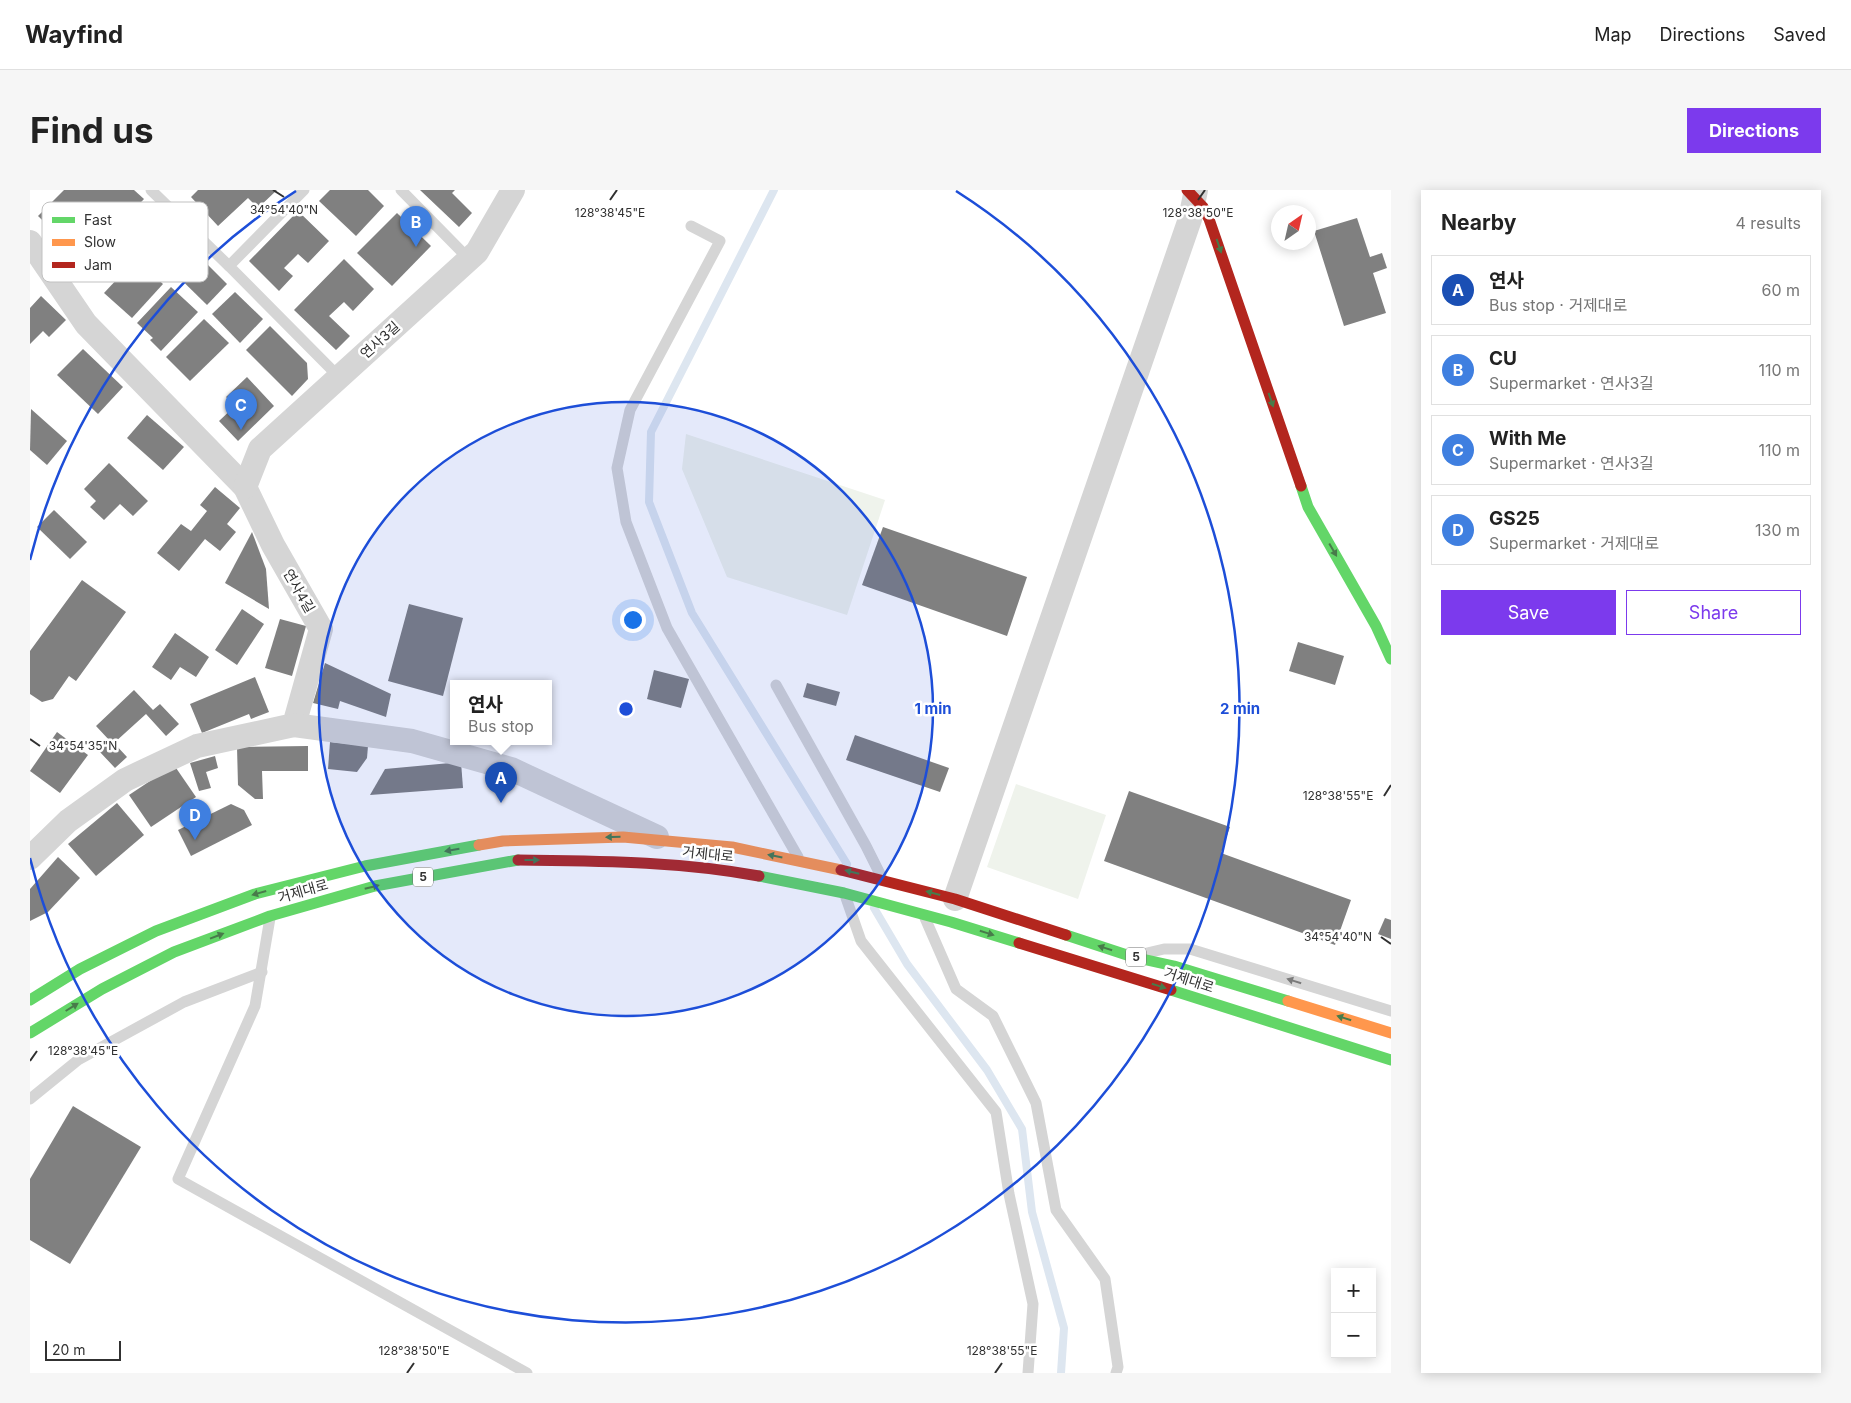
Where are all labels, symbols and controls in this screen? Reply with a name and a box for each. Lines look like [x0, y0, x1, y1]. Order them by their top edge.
text: Wayfind [25, 20, 123, 49]
text: Map [1594, 24, 1632, 45]
text: Directions [1660, 24, 1745, 45]
text: Saved [1773, 24, 1826, 45]
button: Directions [1687, 108, 1821, 153]
text: Find us [30, 109, 154, 151]
legend [42, 202, 208, 282]
text: 34°54'40"N [250, 202, 318, 217]
text: 128°38'45"E [575, 205, 645, 220]
text: 128°38'50"E [1162, 205, 1234, 220]
north arrow [1271, 205, 1316, 250]
pin: B [400, 206, 432, 247]
text: Nearby [1441, 210, 1516, 235]
text: Fast [84, 211, 112, 228]
text: 4 results [1736, 213, 1801, 233]
text: Slow [84, 233, 116, 250]
one-way arrow [1216, 239, 1223, 254]
text: Jam [84, 256, 112, 273]
text: 연사 [1489, 269, 1524, 292]
text: A [1452, 280, 1464, 300]
text: 60 m [1761, 280, 1800, 300]
text: Bus stop · 거제대로 [1489, 295, 1627, 315]
street label: 연사3길 [356, 317, 403, 362]
text: CU [1489, 347, 1517, 370]
text: B [1453, 360, 1463, 380]
text: 110 m [1758, 360, 1800, 380]
text: Supermarket · 연사3길 [1489, 373, 1654, 393]
pin: C [225, 389, 257, 430]
one-way arrow [1268, 393, 1275, 408]
text: With Me [1489, 427, 1566, 450]
text: C [1452, 440, 1464, 460]
text: 110 m [1758, 440, 1800, 460]
text: Supermarket · 연사3길 [1489, 453, 1654, 473]
text: GS25 [1489, 507, 1540, 530]
text: D [1452, 520, 1464, 540]
text: 130 m [1755, 520, 1800, 540]
text: Supermarket · 거제대로 [1489, 533, 1659, 553]
one-way arrow [1328, 544, 1337, 557]
street label: 연사4길 [280, 566, 319, 616]
button: Save [1441, 590, 1616, 635]
button: Share [1626, 590, 1801, 635]
your location [620, 607, 646, 633]
popup [450, 680, 552, 745]
text: 연사 [468, 693, 503, 716]
text: 1 min [914, 699, 952, 718]
text: 2 min [1220, 699, 1260, 718]
centre of rings [617, 700, 635, 718]
text: Bus stop [468, 716, 534, 736]
text: 34°54'35"N [49, 738, 117, 753]
pin: A [485, 762, 517, 803]
text: 128°38'55"E [1303, 788, 1373, 803]
pin: D [179, 799, 211, 840]
one-way arrow [605, 834, 621, 842]
street label: 거제대로 [682, 842, 735, 865]
one-way arrow [443, 847, 459, 855]
one-way arrow [767, 852, 782, 860]
one-way arrow [524, 856, 540, 864]
road number: 5 [413, 868, 433, 886]
one-way arrow [845, 868, 860, 876]
street label: 거제대로 [276, 875, 330, 906]
one-way arrow [365, 883, 380, 891]
one-way arrow [251, 889, 267, 897]
one-way arrow [926, 889, 941, 897]
text: 34°54'40"N [1304, 929, 1372, 944]
one-way arrow [980, 930, 995, 938]
one-way arrow [210, 932, 225, 940]
one-way arrow [1097, 943, 1112, 951]
road number: 5 [1126, 948, 1146, 966]
street label: 거제대로 [1162, 963, 1216, 996]
one-way arrow [1287, 977, 1302, 984]
one-way arrow [1152, 982, 1167, 990]
one-way arrow [65, 1003, 78, 1012]
one-way arrow [1337, 1014, 1352, 1022]
text: 128°38'45"E [48, 1043, 118, 1058]
map controls [1331, 1268, 1376, 1358]
button: + [1331, 1268, 1376, 1313]
button: − [1331, 1313, 1376, 1358]
scale bar [45, 1338, 121, 1361]
text: 20 m [52, 1341, 86, 1358]
text: 128°38'50"E [378, 1343, 450, 1358]
text: 128°38'55"E [967, 1343, 1037, 1358]

